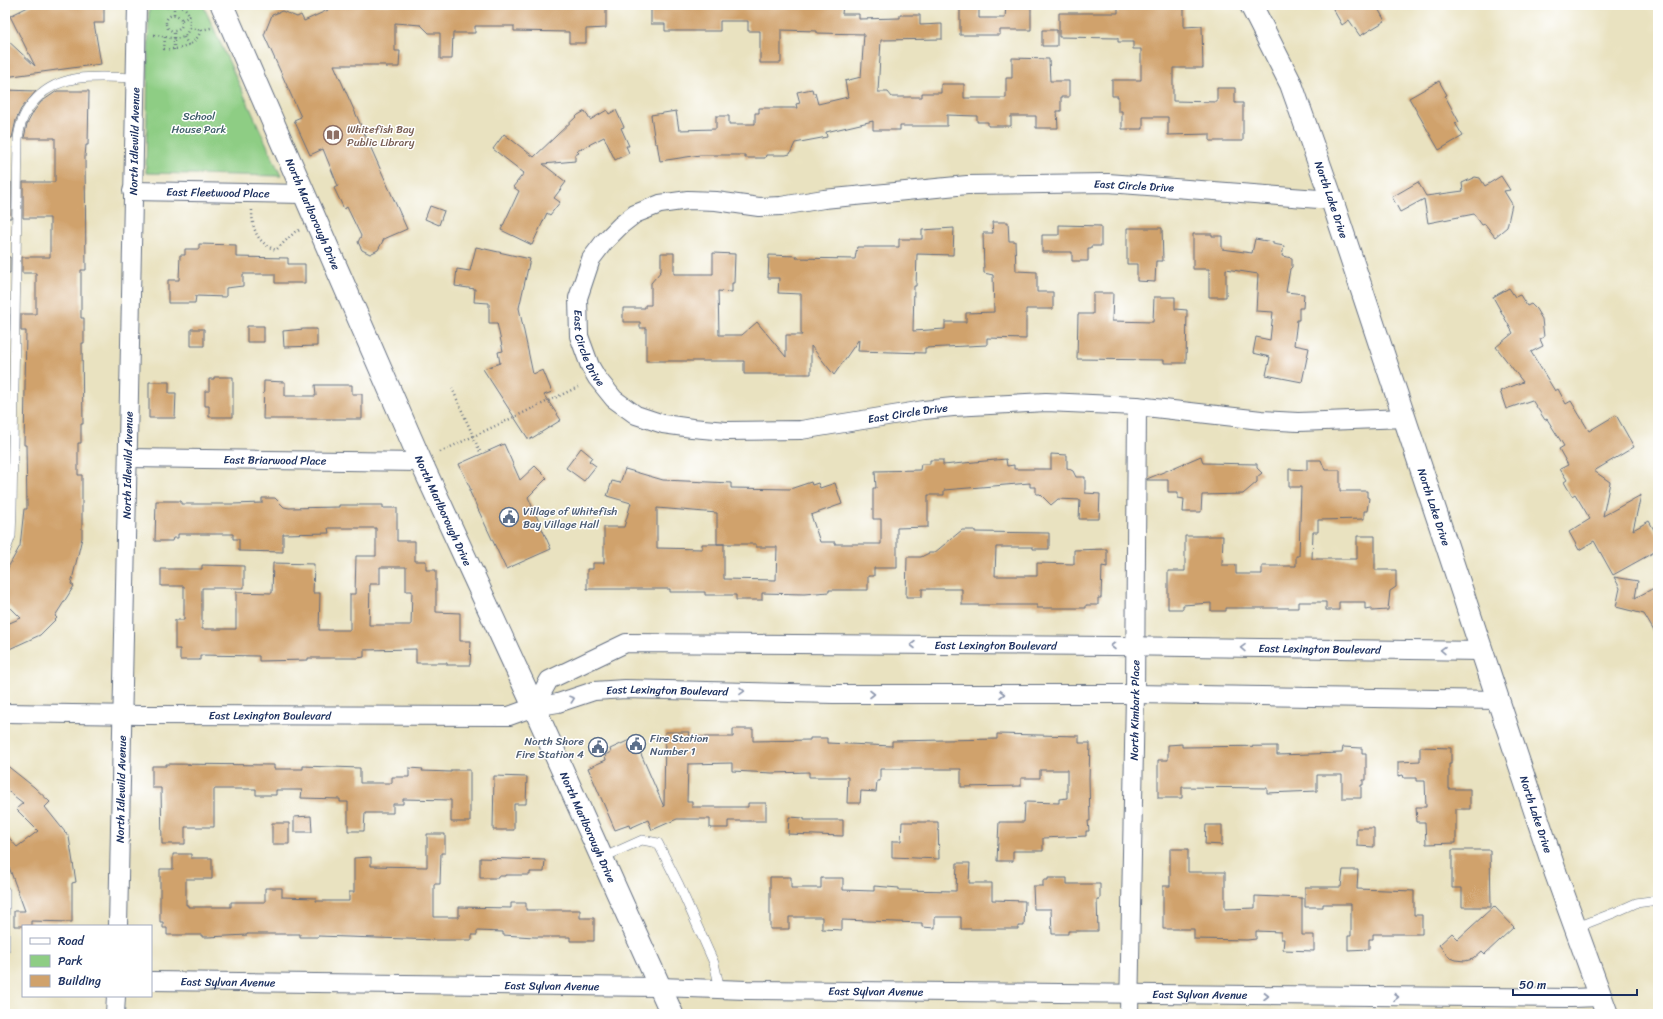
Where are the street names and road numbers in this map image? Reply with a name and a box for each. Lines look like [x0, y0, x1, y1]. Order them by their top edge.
street label: North Idlewild Avenue [124, 87, 145, 195]
street label: North Marlborough Drive [280, 155, 346, 273]
street label: North Lake Drive [1309, 158, 1354, 241]
street label: East Circle Drive [1093, 174, 1175, 198]
street label: East Fleetwood Place [166, 182, 270, 203]
street label: East Circle Drive [569, 310, 610, 391]
street label: East Circle Drive [866, 398, 949, 428]
street label: North Idlewild Avenue [117, 411, 138, 519]
street label: East Briarwood Place [223, 450, 327, 470]
street label: North Marlborough Drive [410, 452, 477, 570]
street label: North Lake Drive [1412, 466, 1456, 549]
street label: East Lexington Boulevard [934, 635, 1058, 655]
street label: East Lexington Boulevard [1258, 638, 1382, 659]
street label: North Kimbark Place [1124, 659, 1145, 760]
street label: East Lexington Boulevard [605, 679, 730, 701]
street label: East Lexington Boulevard [209, 706, 332, 725]
street label: North Idlewild Avenue [110, 735, 131, 843]
street label: North Marlborough Drive [555, 768, 621, 886]
street label: North Lake Drive [1514, 773, 1558, 856]
street label: East Sylvan Avenue [180, 972, 276, 992]
street label: East Sylvan Avenue [504, 976, 600, 996]
street label: East Sylvan Avenue [828, 981, 924, 1001]
street label: East Sylvan Avenue [1152, 984, 1248, 1004]

